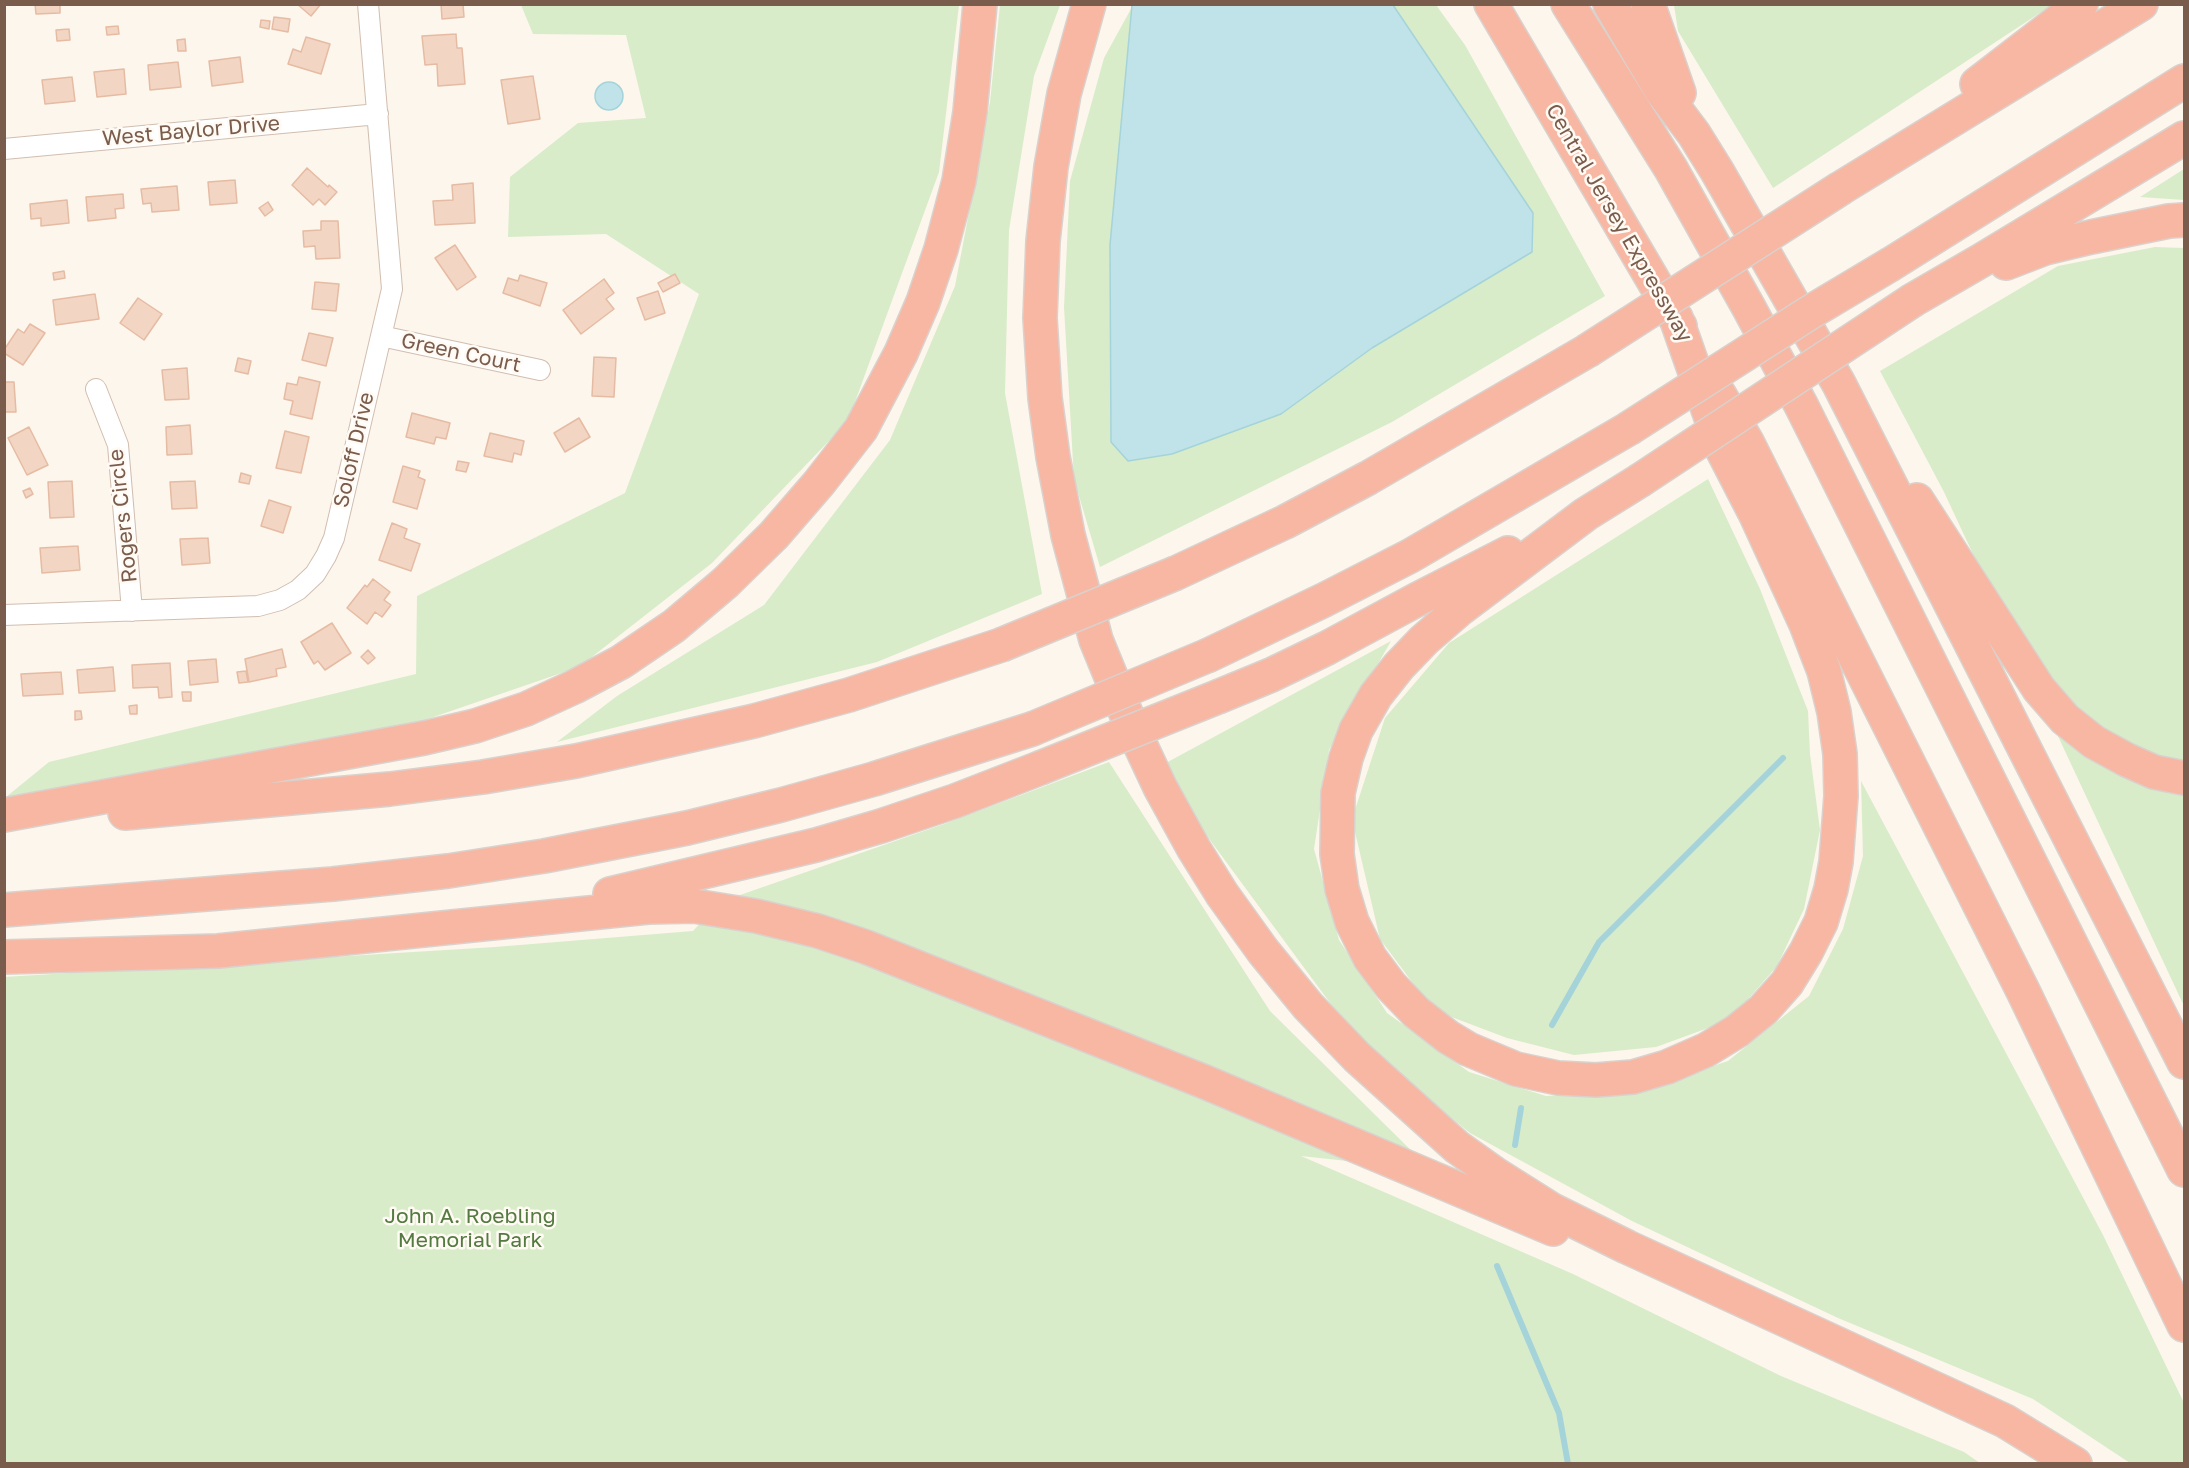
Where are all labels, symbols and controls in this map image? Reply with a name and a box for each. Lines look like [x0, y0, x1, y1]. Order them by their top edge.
street label: Central Jersey Expressway [1540, 99, 1698, 347]
street label: West Baylor Drive [101, 111, 281, 151]
street label: Green Court [399, 328, 523, 378]
street label: Soloff Drive [328, 390, 380, 510]
street label: Rogers Circle [103, 448, 143, 584]
park label: John A. Roebling Memorial Park [384, 1203, 556, 1253]

